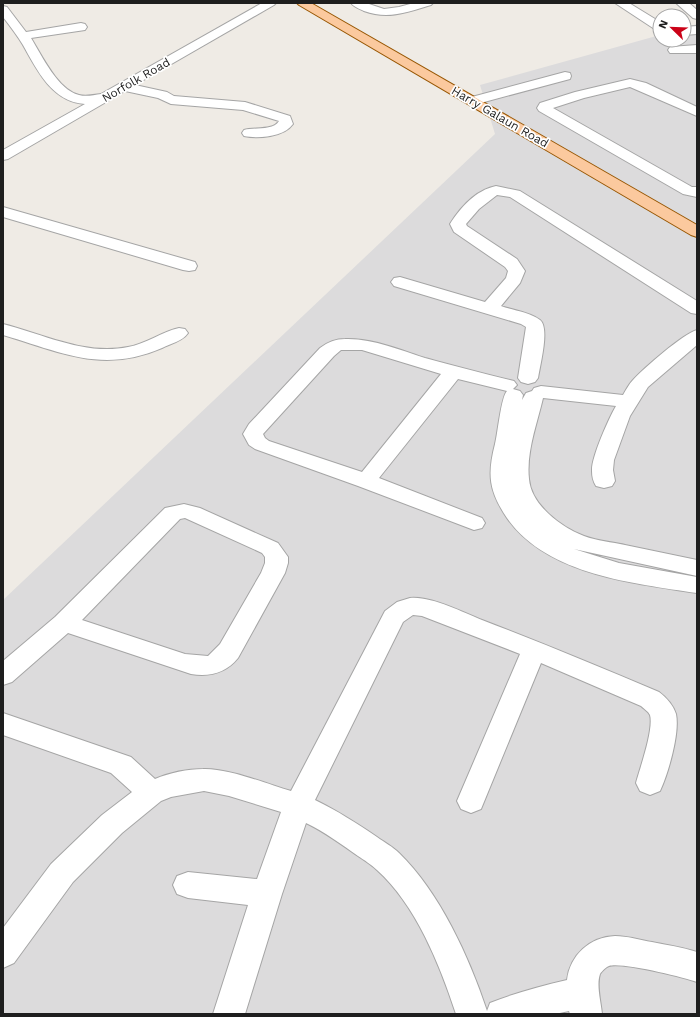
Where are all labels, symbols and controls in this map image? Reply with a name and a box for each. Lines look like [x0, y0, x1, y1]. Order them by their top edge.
north arrow [652, 8, 692, 48]
text: N [656, 18, 671, 31]
street label: Norfolk Road [100, 55, 172, 105]
street label: Harry Galaun Road [449, 84, 551, 150]

